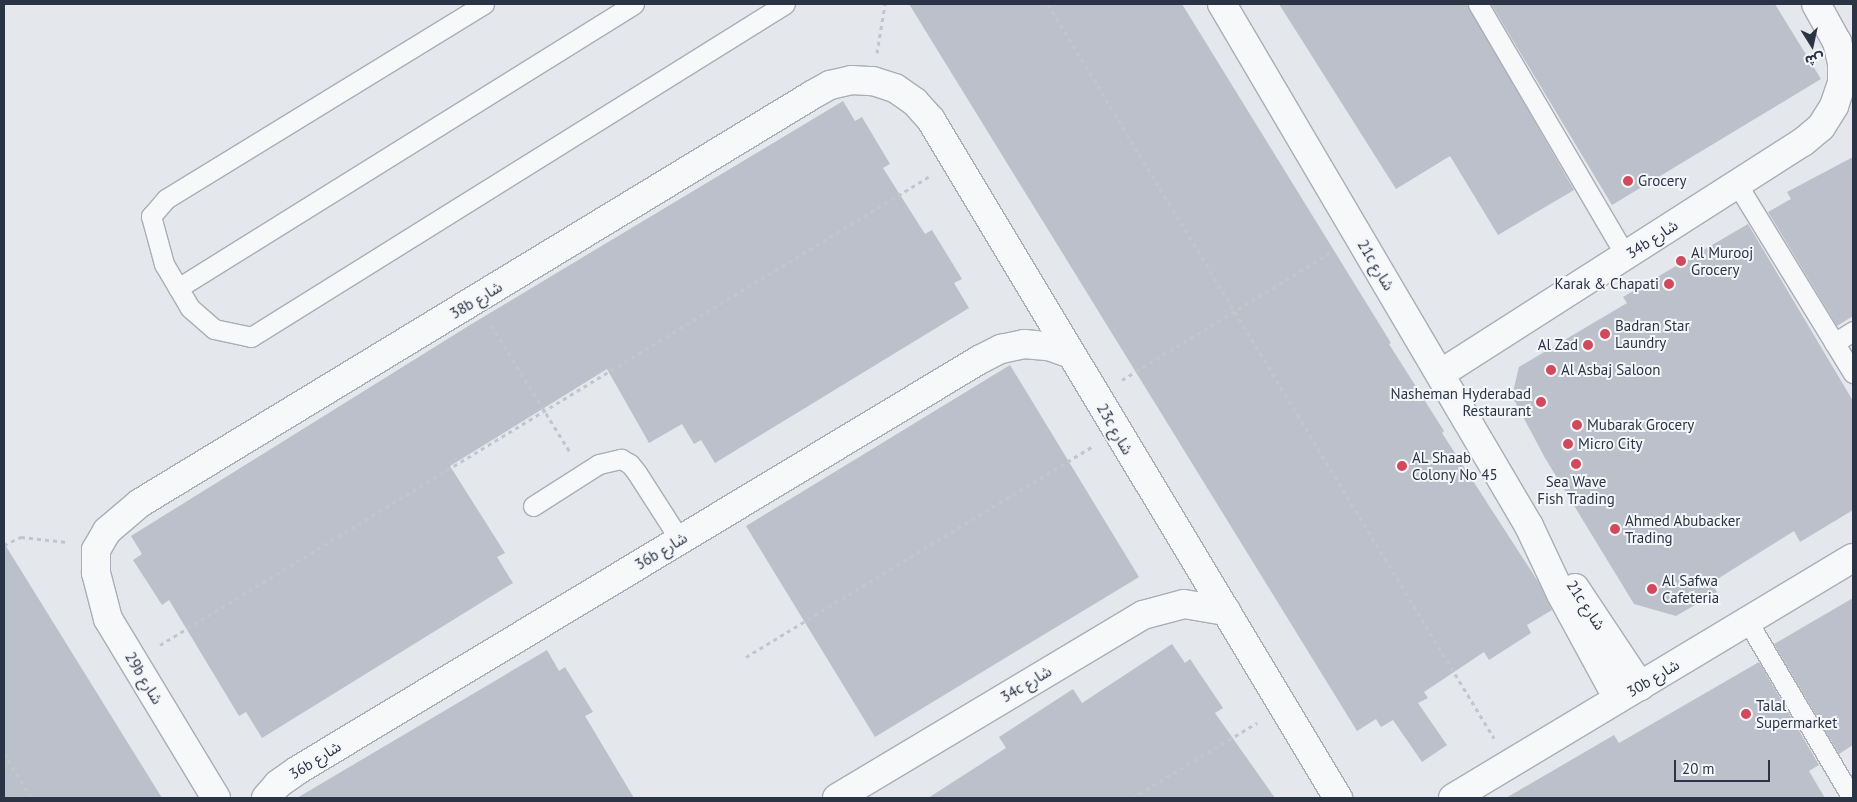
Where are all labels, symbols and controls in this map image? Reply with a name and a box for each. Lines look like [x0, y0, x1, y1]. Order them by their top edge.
north arrow [1787, 20, 1837, 70]
text: ش [1804, 49, 1826, 70]
place label: Grocery [1638, 172, 1686, 190]
marker: Grocery [1622, 175, 1634, 187]
street label: 34b شارع [1623, 216, 1681, 262]
street label: 21c شارع [1354, 236, 1398, 294]
place label: Al Murooj Grocery [1691, 243, 1753, 278]
marker: Al Murooj Grocery [1675, 255, 1687, 267]
place label: Karak & Chapati [1554, 275, 1659, 293]
street label: 38b شارع [447, 277, 505, 323]
marker: Karak & Chapati [1663, 278, 1675, 290]
place label: Badran Star Laundry [1615, 316, 1690, 351]
marker: Badran Star Laundry [1599, 328, 1611, 340]
place label: Al Zad [1537, 336, 1578, 354]
marker: Al Zad [1582, 339, 1594, 351]
place label: Al Asbaj Saloon [1561, 361, 1661, 379]
marker: Al Asbaj Saloon [1545, 364, 1557, 376]
place label: Nasheman Hyderabad Restaurant [1391, 384, 1531, 419]
marker: Nasheman Hyderabad Restaurant [1535, 396, 1547, 408]
street label: 23c شارع [1093, 400, 1137, 458]
place label: Mubarak Grocery [1587, 416, 1695, 434]
marker: Mubarak Grocery [1571, 419, 1583, 431]
place label: Micro City [1578, 435, 1642, 453]
marker: Micro City [1562, 438, 1574, 450]
place label: AL Shaab Colony No 45 [1412, 448, 1498, 483]
marker: Sea Wave Fish Trading [1570, 458, 1582, 470]
marker: AL Shaab Colony No 45 [1396, 460, 1408, 472]
place label: Sea Wave Fish Trading [1537, 472, 1615, 507]
place label: Ahmed Abubacker Trading [1625, 511, 1741, 546]
marker: Ahmed Abubacker Trading [1609, 523, 1621, 535]
street label: 36b شارع [632, 528, 690, 574]
place label: Al Safwa Cafeteria [1662, 571, 1719, 606]
street label: 21c شارع [1563, 577, 1609, 633]
marker: Al Safwa Cafeteria [1646, 583, 1658, 595]
street label: 29b شارع [121, 649, 167, 707]
street label: 30b شارع [1624, 655, 1682, 701]
street label: 34c شارع [997, 662, 1055, 706]
place label: Talal Supermarket [1756, 696, 1837, 731]
marker: Talal Supermarket [1740, 708, 1752, 720]
street label: 36b شارع [286, 737, 344, 783]
scale bar [1677, 750, 1773, 782]
text: 20 m [1682, 759, 1715, 778]

